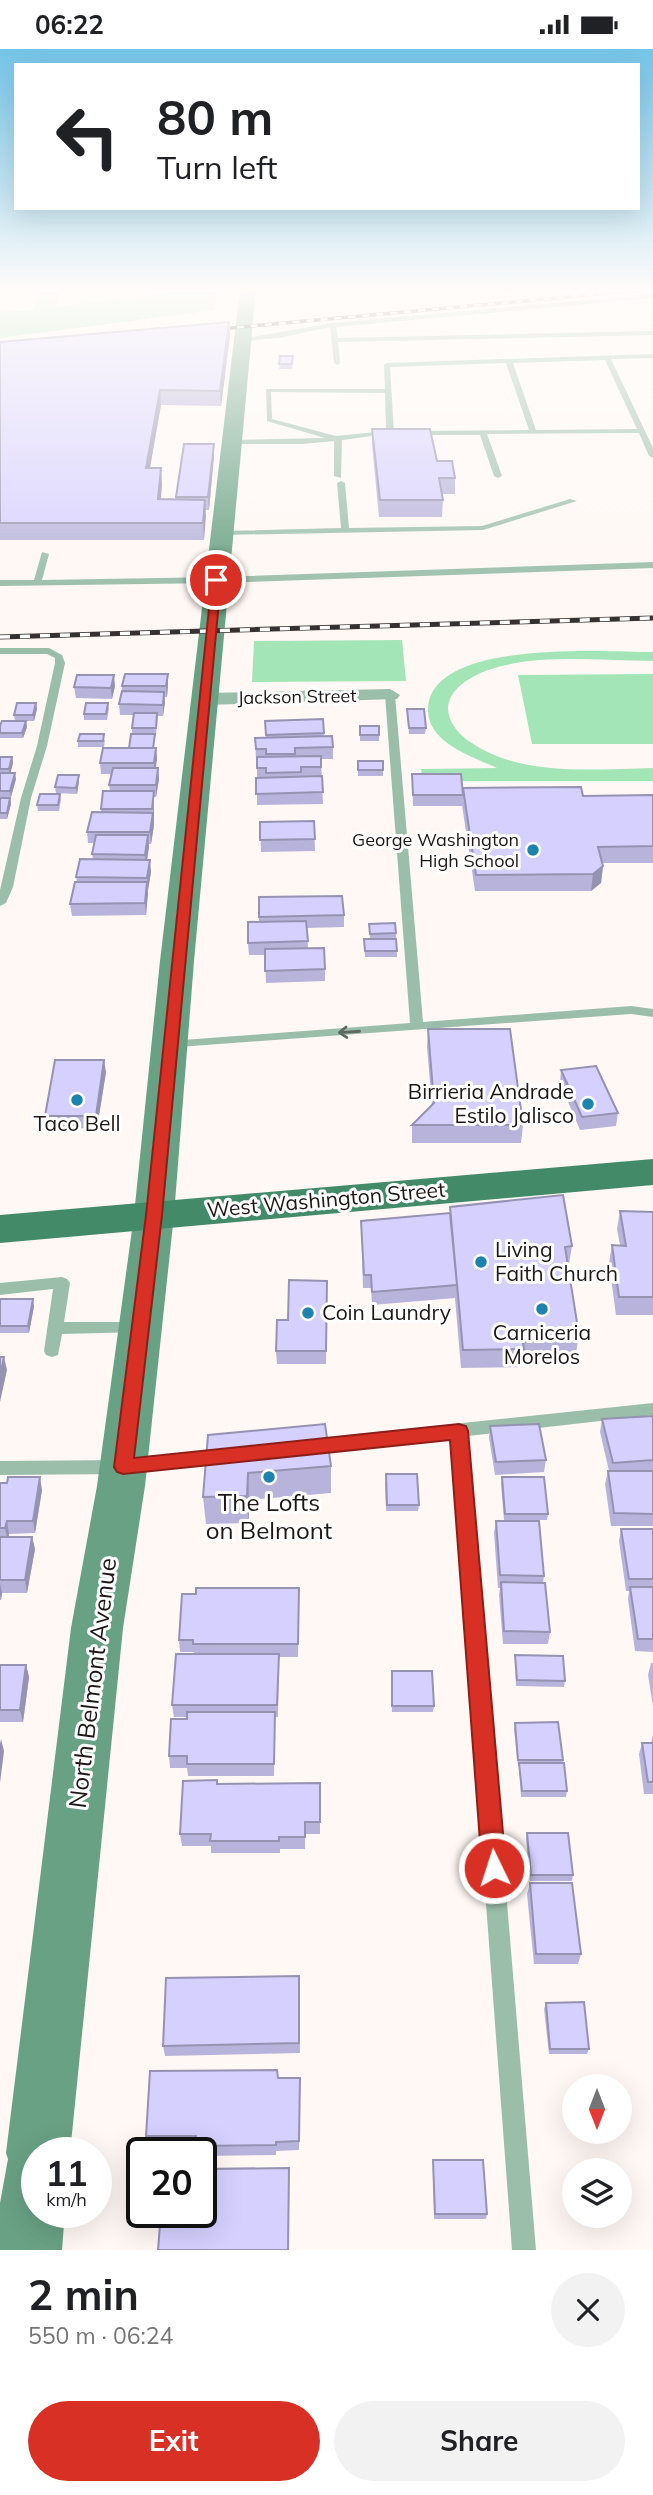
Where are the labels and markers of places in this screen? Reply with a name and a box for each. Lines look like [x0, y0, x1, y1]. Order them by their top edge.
pin [186, 550, 246, 610]
place label: George Washington High School [352, 828, 519, 872]
marker: George Washington High School [525, 842, 541, 858]
place label: Birrieria Andrade Estilo Jalisco [408, 1078, 574, 1128]
marker: Taco Bell [69, 1092, 85, 1108]
marker: Birrieria Andrade Estilo Jalisco [580, 1096, 596, 1112]
place label: Taco Bell [33, 1110, 121, 1136]
place label: Living Faith Church [495, 1236, 618, 1286]
marker: Living Faith Church [473, 1254, 489, 1270]
place label: Coin Laundry [322, 1299, 451, 1325]
marker: Carniceria Morelos [534, 1301, 550, 1317]
marker: Coin Laundry [300, 1305, 316, 1321]
place label: Carniceria Morelos [493, 1319, 591, 1369]
marker: The Lofts on Belmont [261, 1469, 277, 1485]
place label: The Lofts on Belmont [206, 1487, 332, 1545]

